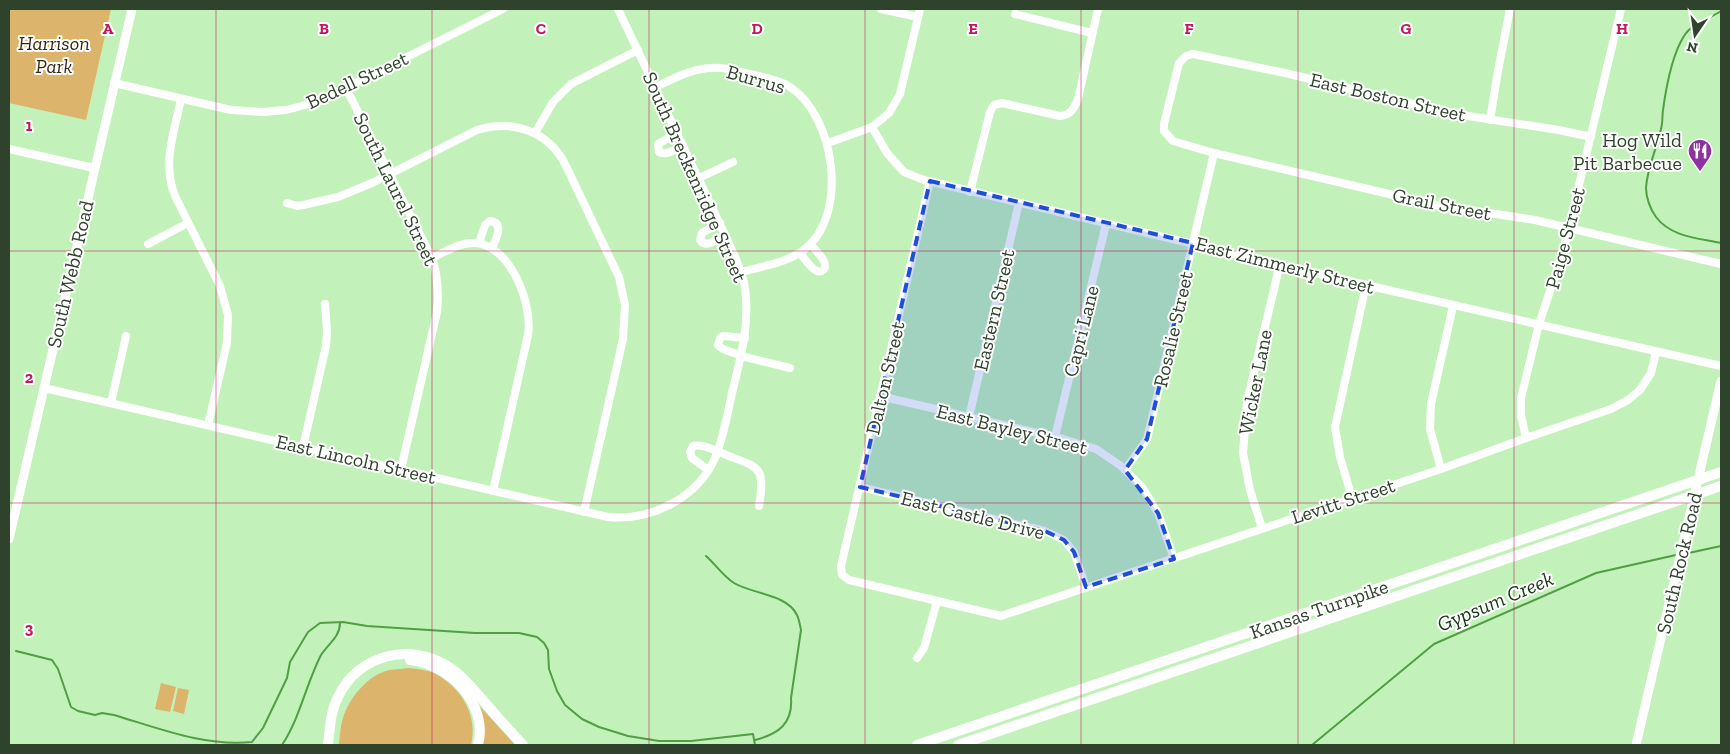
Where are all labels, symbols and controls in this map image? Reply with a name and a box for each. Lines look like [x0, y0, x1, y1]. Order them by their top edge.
north arrow [1670, 10, 1720, 60]
text: A [103, 19, 114, 38]
text: B [319, 19, 329, 38]
text: C [536, 19, 546, 38]
text: D [751, 19, 763, 38]
text: E [968, 19, 978, 38]
text: F [1184, 19, 1194, 38]
text: G [1401, 19, 1412, 38]
text: H [1616, 19, 1628, 38]
park label: Harrison Park [18, 31, 90, 78]
text: N [1685, 38, 1699, 57]
street label: Bedell Street [302, 46, 412, 114]
street label: Burrus [724, 59, 788, 99]
street label: East Boston Street [1308, 67, 1469, 127]
street label: South Breckenridge Street [638, 68, 753, 286]
street label: South Laurel Street [349, 109, 444, 270]
text: 1 [26, 116, 33, 135]
place label: Hog Wild Pit Barbecue [1573, 128, 1682, 175]
restaurant icon: Hog Wild Pit Barbecue [1687, 138, 1713, 172]
street label: Grail Street [1391, 183, 1494, 225]
street label: Paige Street [1540, 184, 1590, 291]
street label: South Webb Road [41, 198, 99, 350]
street label: East Zimmerly Street [1193, 231, 1377, 299]
street label: Eastern Street [968, 246, 1020, 373]
street label: Rosalie Street [1148, 268, 1198, 389]
street label: Capri Lane [1058, 283, 1104, 379]
street label: Dalton Street [860, 319, 910, 437]
street label: Wicker Lane [1233, 327, 1277, 437]
text: 2 [25, 368, 34, 387]
street label: East Bayley Street [934, 399, 1091, 460]
street label: East Lincoln Street [274, 429, 439, 489]
street label: Levitt Street [1288, 473, 1399, 529]
street label: East Castle Drive [899, 486, 1047, 544]
street label: South Rock Road [1651, 490, 1707, 636]
water label: Gypsum Creek [1433, 565, 1557, 637]
street label: Kansas Turnpike [1247, 574, 1391, 644]
text: 3 [25, 619, 34, 638]

